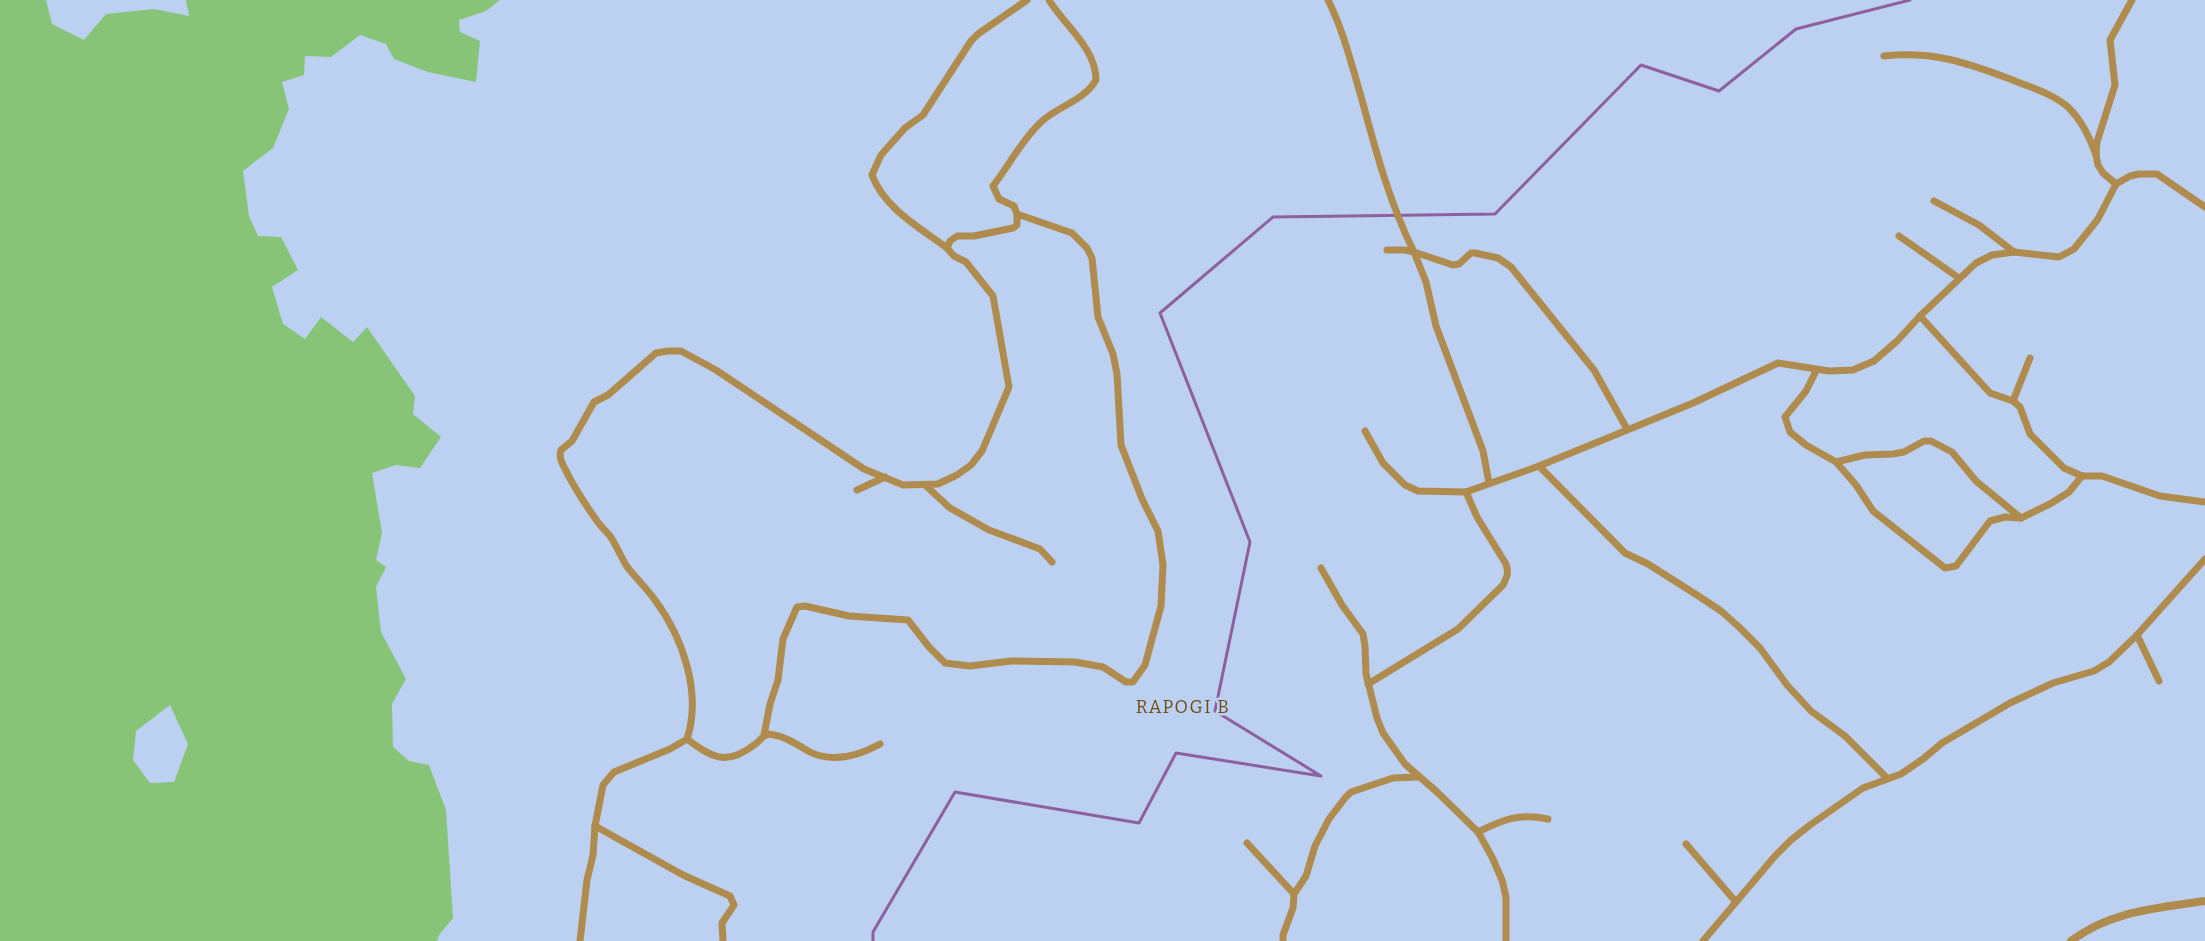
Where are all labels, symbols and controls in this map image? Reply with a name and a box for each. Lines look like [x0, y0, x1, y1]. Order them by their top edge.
district label: RAPOGI B [1136, 696, 1230, 718]

